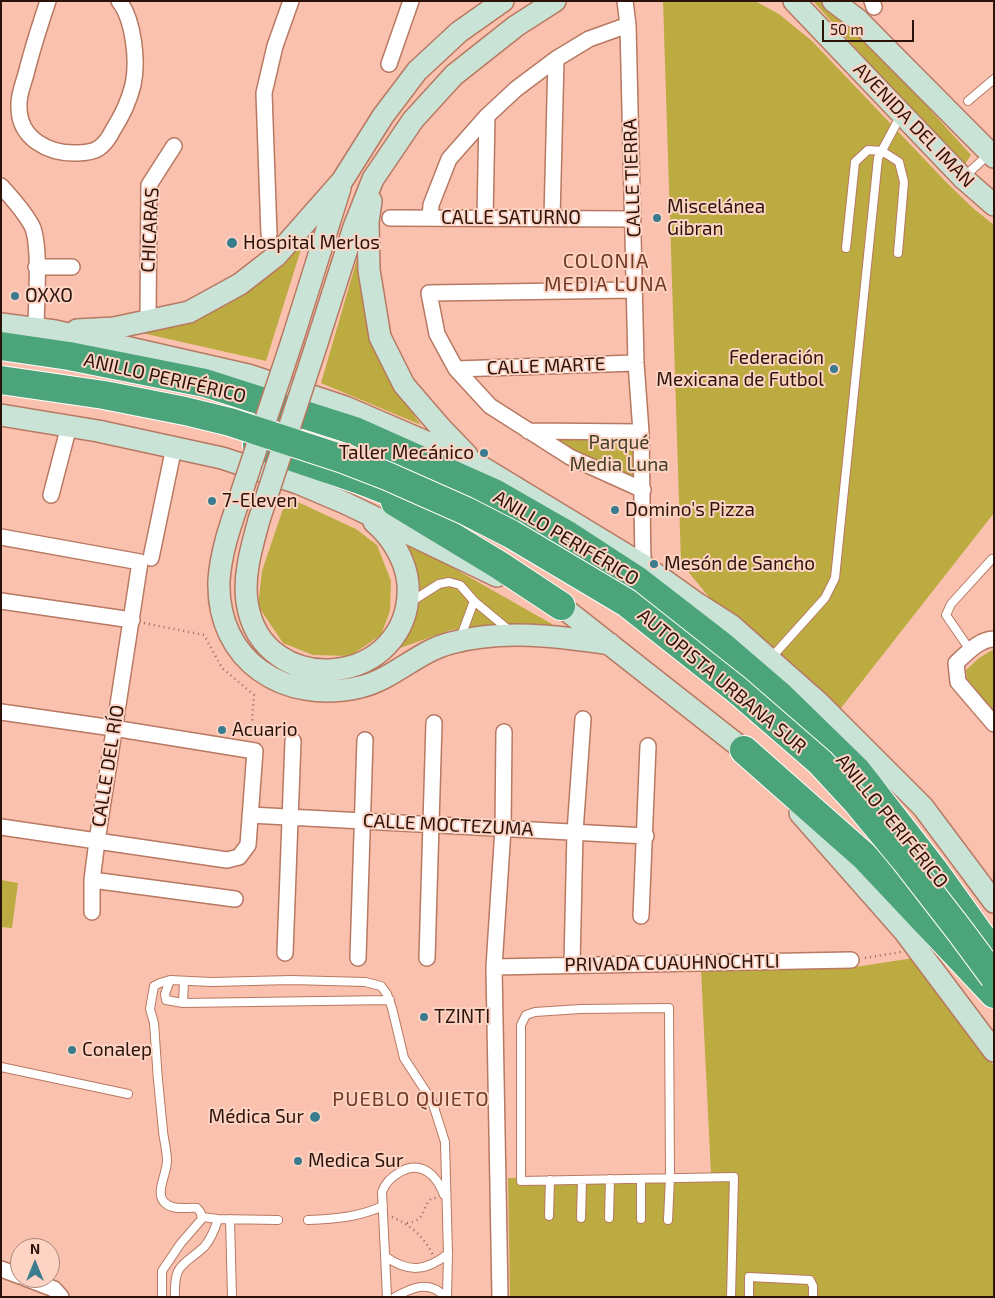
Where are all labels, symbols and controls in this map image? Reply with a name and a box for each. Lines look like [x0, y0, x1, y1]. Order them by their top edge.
scale bar [825, 10, 918, 42]
text: 50 m [830, 20, 864, 38]
street label: AVENIDA DEL IMAN [849, 58, 979, 192]
street label: CALLE TIERRA [619, 118, 645, 238]
street label: CHICARAS [136, 187, 164, 273]
place label: Miscelánea Gibran [667, 196, 765, 240]
street label: CALLE SATURNO [441, 207, 581, 229]
marker: Miscelánea Gibran [651, 212, 663, 224]
place label: Hospital Merlos [243, 232, 380, 254]
marker: Hospital Merlos [225, 236, 239, 250]
district label: COLONIA MEDIA LUNA [543, 249, 669, 296]
place label: OXXO [25, 285, 73, 307]
marker: OXXO [9, 290, 21, 302]
place label: Federación Mexicana de Futbol [656, 347, 824, 391]
street label: ANILLO PERIFÉRICO [82, 348, 248, 408]
street label: CALLE MARTE [486, 353, 606, 379]
marker: Federación Mexicana de Futbol [828, 363, 840, 375]
park label: Parqué Media Luna [569, 432, 669, 476]
place label: Taller Mecánico [339, 442, 474, 464]
marker: Taller Mecánico [478, 447, 490, 459]
street label: ANILLO PERIFÉRICO [489, 486, 643, 590]
place label: 7-Eleven [222, 490, 297, 512]
marker: 7-Eleven [206, 495, 218, 507]
place label: Domino's Pizza [625, 499, 755, 521]
marker: Domino's Pizza [609, 504, 621, 516]
place label: Mesón de Sancho [664, 553, 815, 575]
marker: Mesón de Sancho [648, 558, 660, 570]
street label: AUTOPISTA URBANA SUR [633, 604, 811, 758]
street label: CALLE DEL RÍO [87, 703, 129, 829]
place label: Acuario [232, 719, 297, 741]
marker: Acuario [216, 724, 228, 736]
street label: ANILLO PERIFÉRICO [831, 749, 953, 893]
street label: CALLE MOCTEZUMA [362, 809, 534, 841]
street label: PRIVADA CUAUHNOCHTLI [564, 950, 780, 976]
place label: TZINTI [434, 1006, 490, 1028]
marker: TZINTI [418, 1011, 430, 1023]
place label: Conalep [82, 1039, 152, 1061]
marker: Conalep [66, 1044, 78, 1056]
district label: PUEBLO QUIETO [331, 1087, 491, 1111]
place label: Médica Sur [208, 1106, 304, 1128]
marker: Médica Sur [308, 1110, 322, 1124]
place label: Medica Sur [308, 1150, 404, 1172]
marker: Medica Sur [292, 1155, 304, 1167]
north arrow [10, 1238, 60, 1288]
text: N [30, 1240, 40, 1257]

